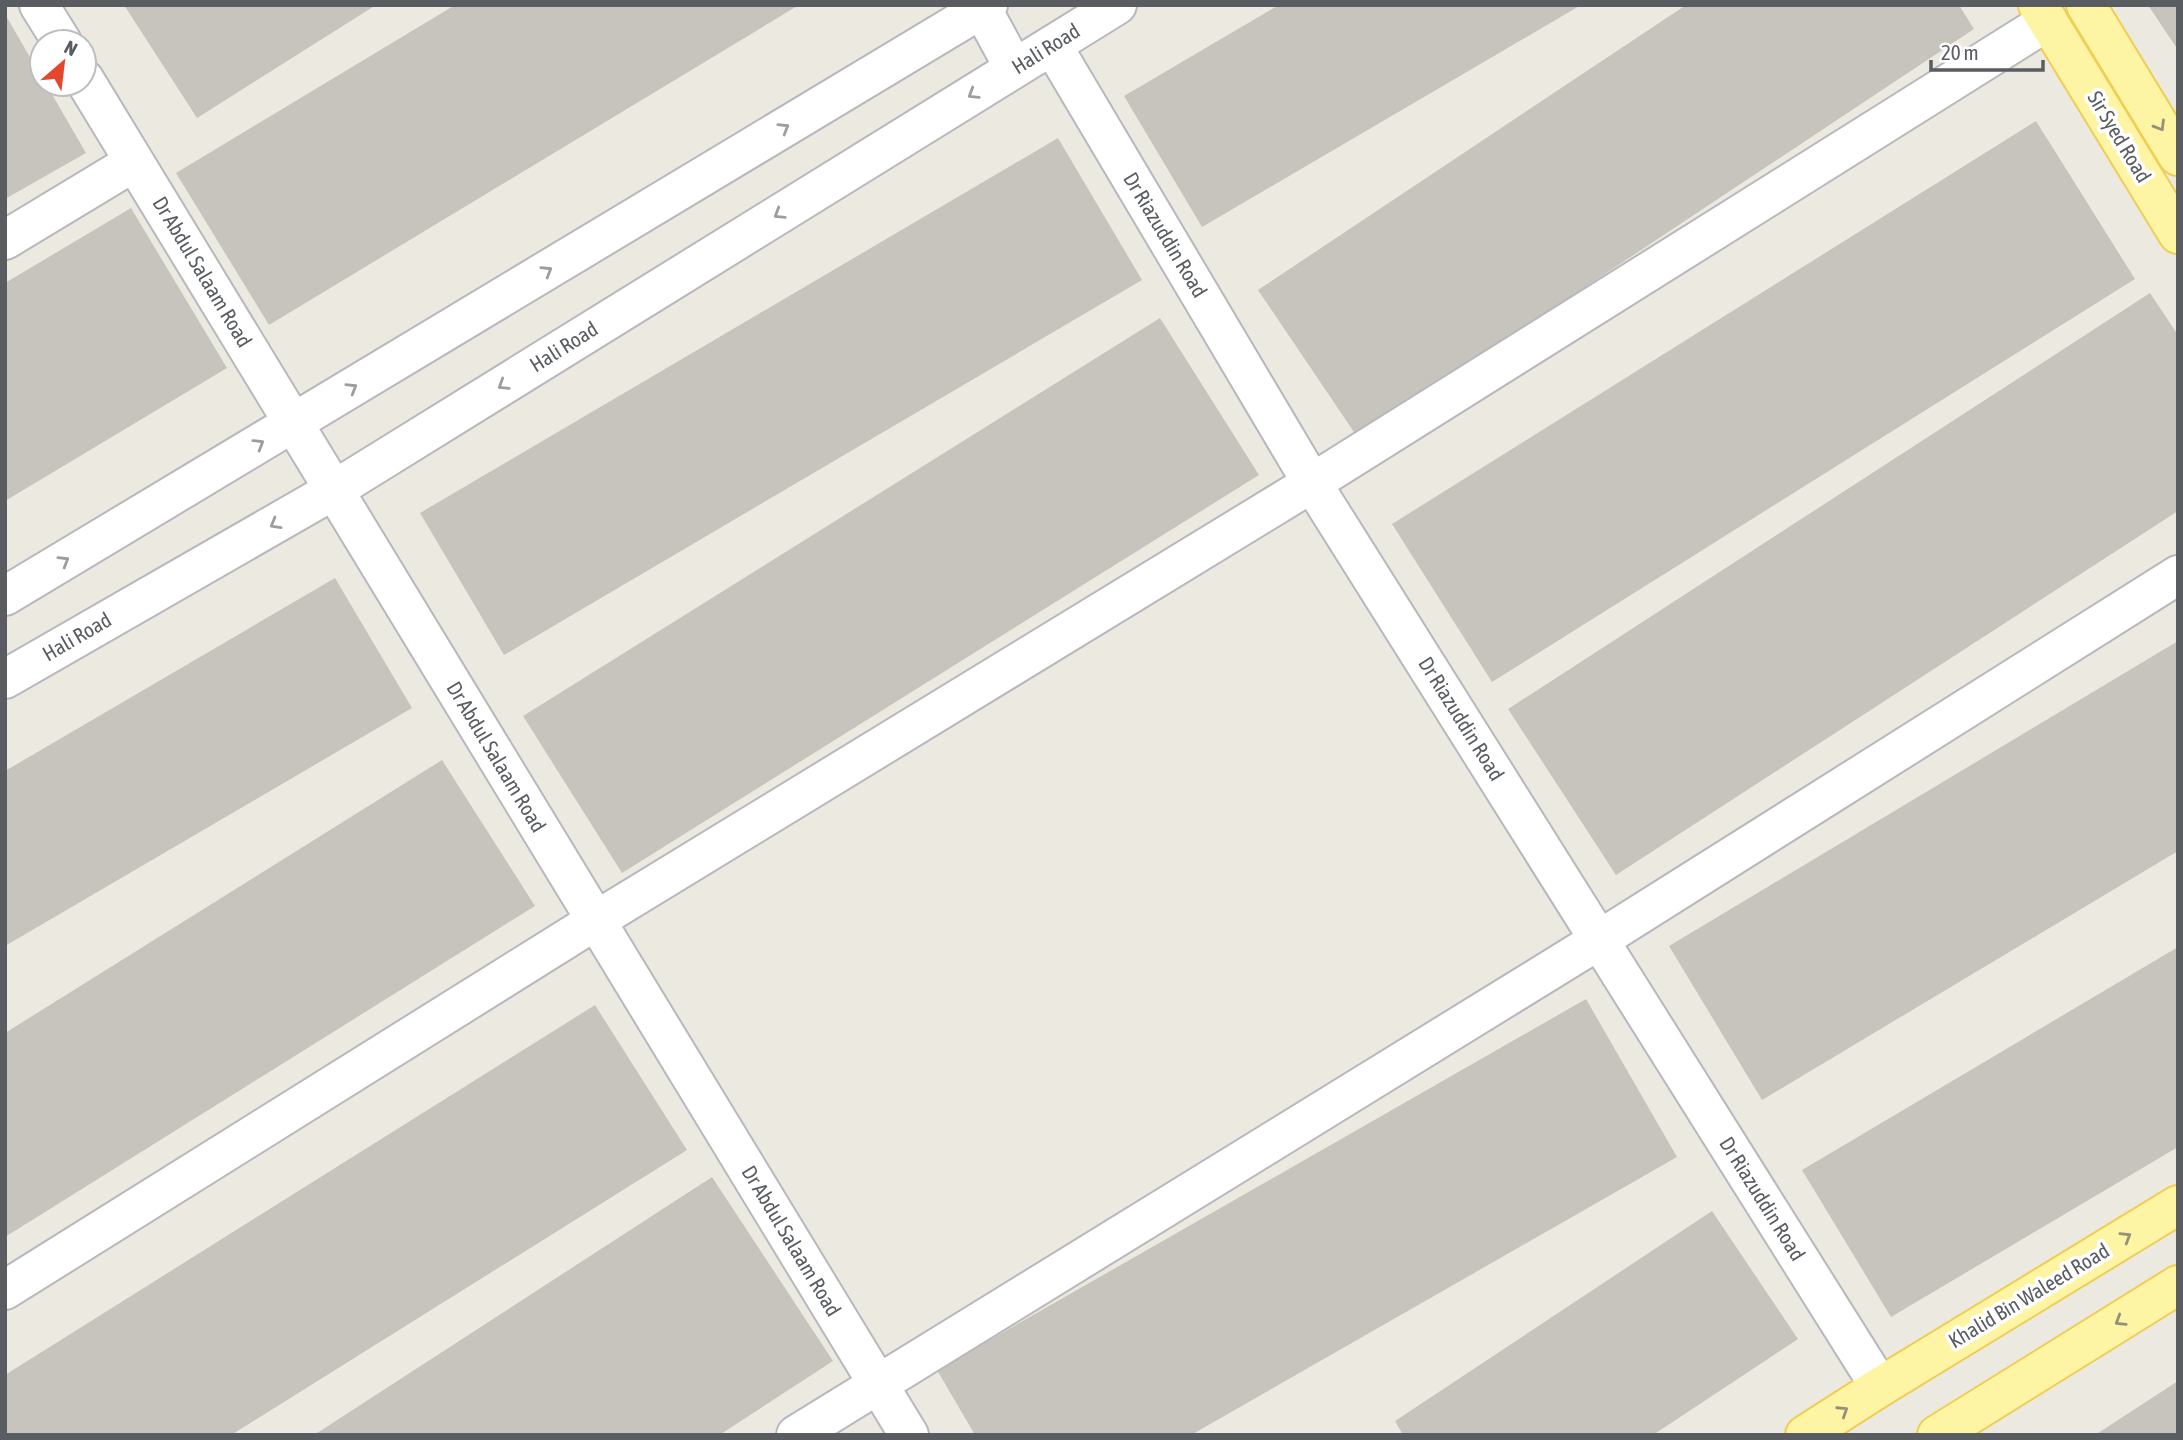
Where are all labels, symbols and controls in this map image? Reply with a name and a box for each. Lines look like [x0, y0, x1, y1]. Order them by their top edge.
street label: Hali Road [1007, 18, 1084, 78]
north arrow [28, 28, 98, 98]
scale bar [1931, 28, 2043, 72]
text: N [61, 36, 81, 60]
text: 20 m [1941, 40, 1979, 64]
one-way arrow [967, 85, 980, 98]
street label: Sir Syed Road [2083, 87, 2156, 186]
one-way arrow [2152, 119, 2165, 132]
one-way arrow [777, 124, 790, 137]
street label: Dr Riazuddin Road [1119, 168, 1213, 301]
street label: Dr Abdul Salaam Road [148, 192, 257, 351]
one-way arrow [774, 205, 787, 218]
one-way arrow [540, 266, 553, 279]
street label: Hali Road [525, 316, 602, 376]
one-way arrow [497, 377, 510, 390]
one-way arrow [345, 384, 358, 397]
one-way arrow [252, 440, 265, 453]
one-way arrow [269, 516, 282, 529]
one-way arrow [56, 556, 69, 569]
street label: Hali Road [38, 607, 115, 665]
street label: Dr Riazuddin Road [1414, 652, 1510, 785]
street label: Dr Abdul Salaam Road [442, 677, 551, 836]
street label: Dr Riazuddin Road [1715, 1132, 1811, 1265]
street label: Dr Abdul Salaam Road [737, 1161, 846, 1320]
one-way arrow [2119, 1232, 2132, 1245]
street label: Khalid Bin Waleed Road [1944, 1238, 2113, 1353]
one-way arrow [2114, 1312, 2127, 1325]
one-way arrow [1835, 1406, 1848, 1419]

